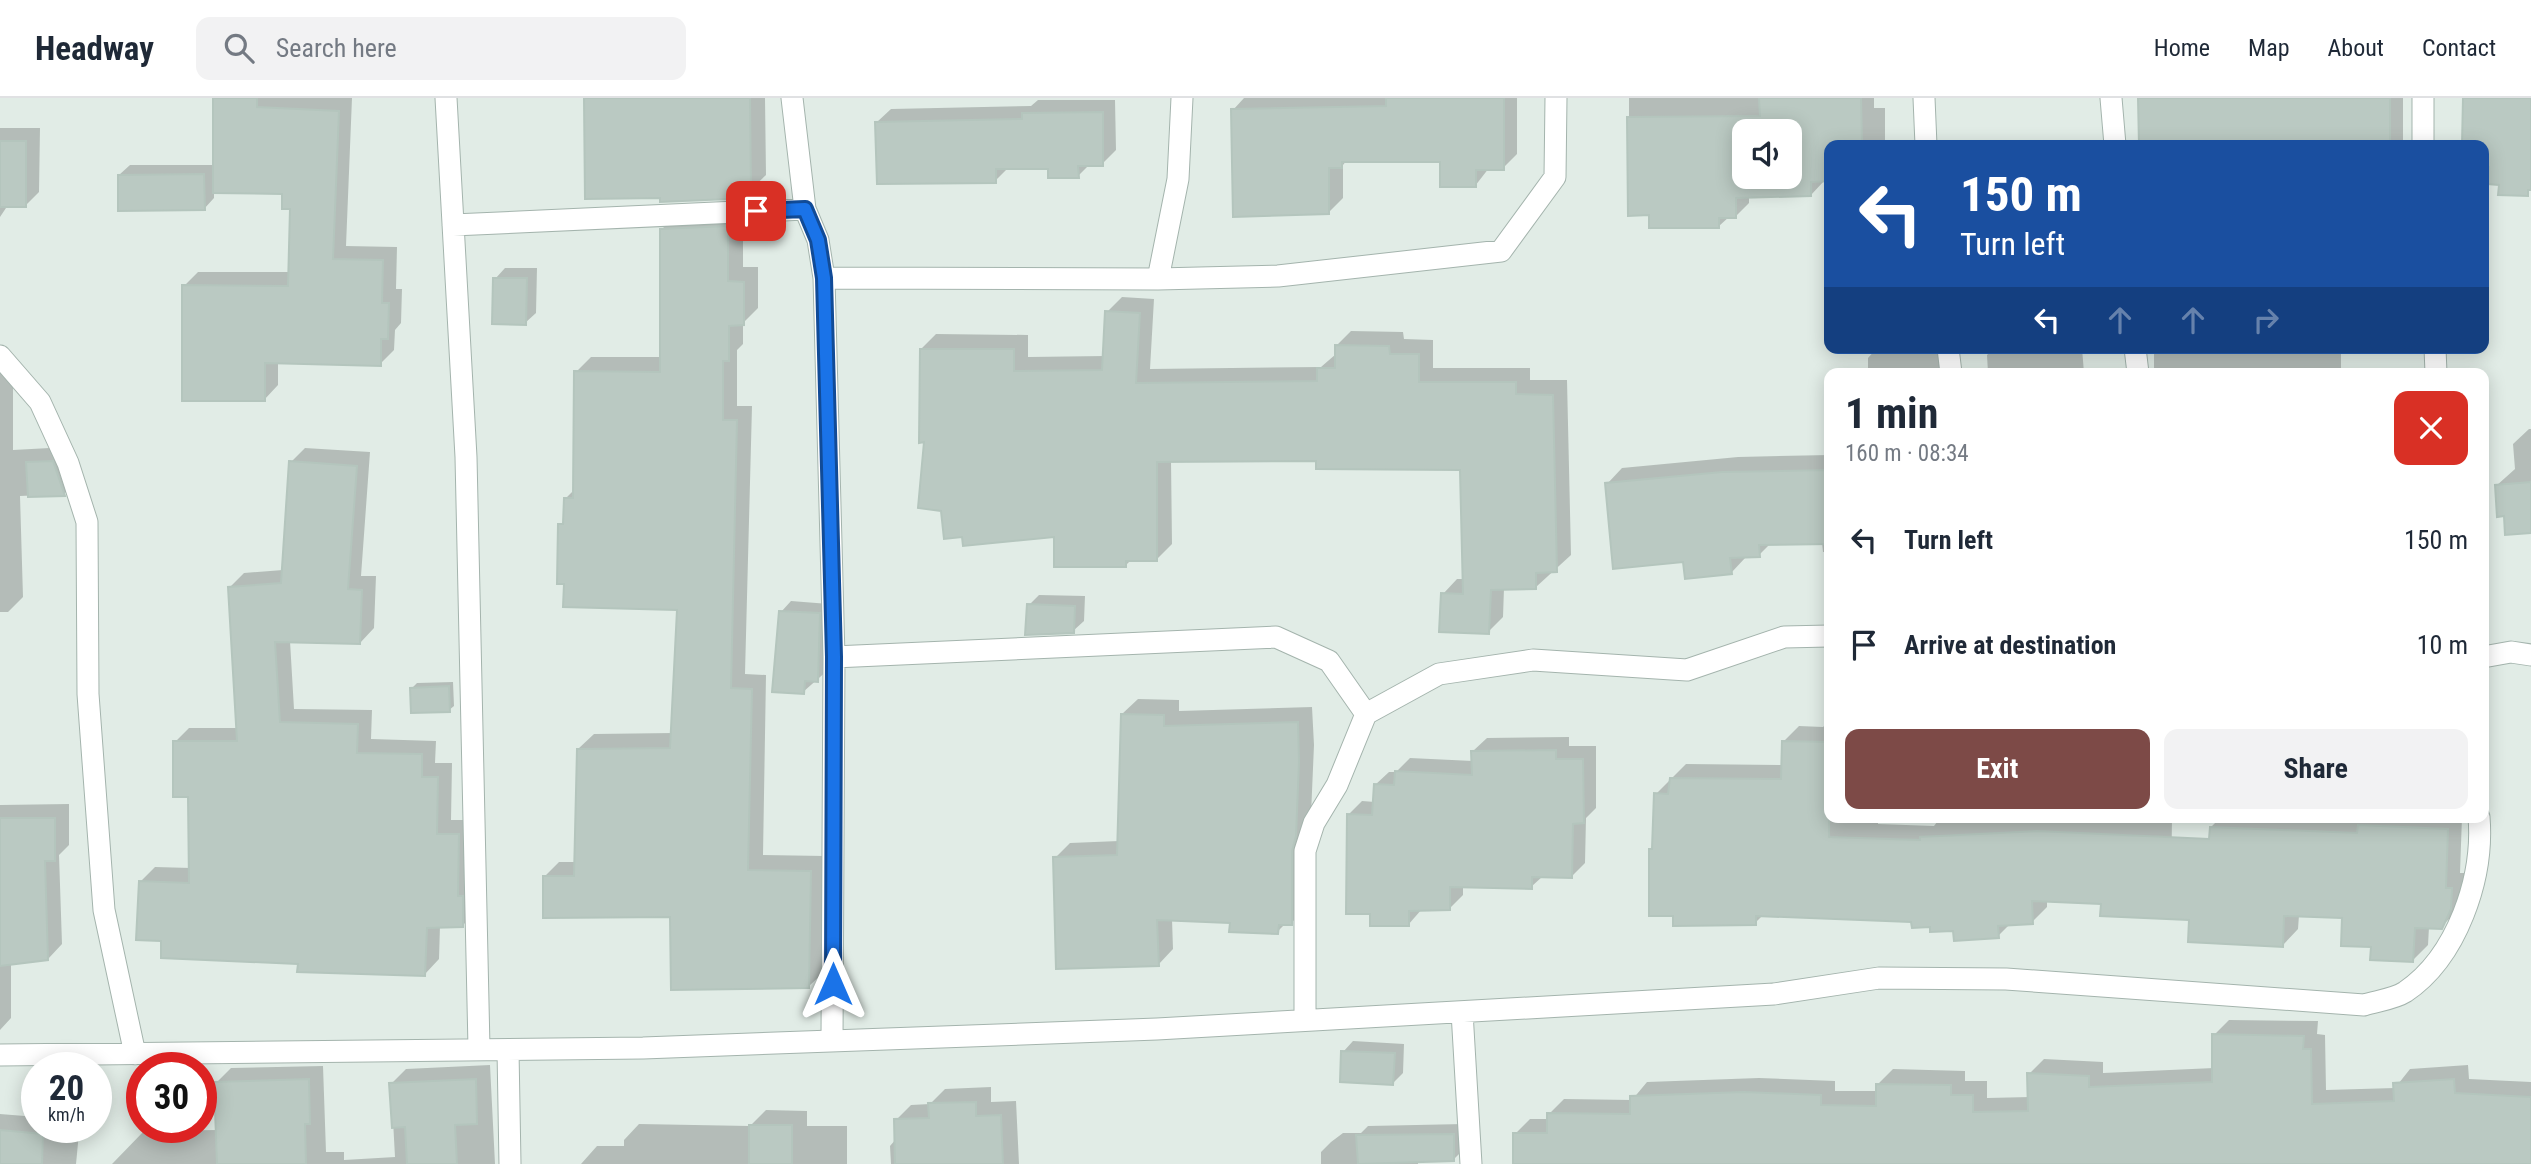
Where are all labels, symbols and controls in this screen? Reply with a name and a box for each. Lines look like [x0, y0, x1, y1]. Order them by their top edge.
search box [196, 17, 686, 80]
text: Headway [35, 29, 154, 68]
icon: search [220, 29, 258, 67]
text: Search here [276, 33, 397, 63]
text: Home [2154, 34, 2210, 62]
text: Map [2248, 34, 2290, 62]
text: About [2328, 34, 2384, 62]
text: Contact [2422, 34, 2496, 62]
map controls [1732, 119, 1802, 189]
button: sound [1732, 119, 1802, 189]
text: 150 m [1960, 166, 2082, 223]
icon: left [1845, 168, 1936, 259]
pin [726, 181, 786, 241]
icon: arrive [737, 192, 775, 230]
text: Turn left [1960, 225, 2065, 263]
icon: left [2028, 301, 2066, 339]
icon: ahead [2101, 301, 2139, 339]
icon: ahead [2174, 301, 2212, 339]
icon: right [2247, 301, 2285, 339]
text: 1 min [1845, 389, 1938, 438]
button: close [2394, 391, 2468, 465]
text: 160 m · 08:34 [1845, 440, 1969, 467]
icon: left [1845, 521, 1883, 559]
text: Turn left [1904, 525, 1993, 555]
text: 150 m [2404, 525, 2468, 555]
icon: arrive [1845, 626, 1883, 664]
text: Arrive at destination [1904, 630, 2116, 660]
text: 10 m [2417, 630, 2468, 660]
button: Exit [1845, 729, 2150, 809]
button: Share [2164, 729, 2468, 809]
position arrow [796, 947, 870, 1021]
speed limit sign: 30 [126, 1052, 217, 1143]
text: 20 [49, 1068, 84, 1109]
text: km/h [48, 1104, 85, 1125]

